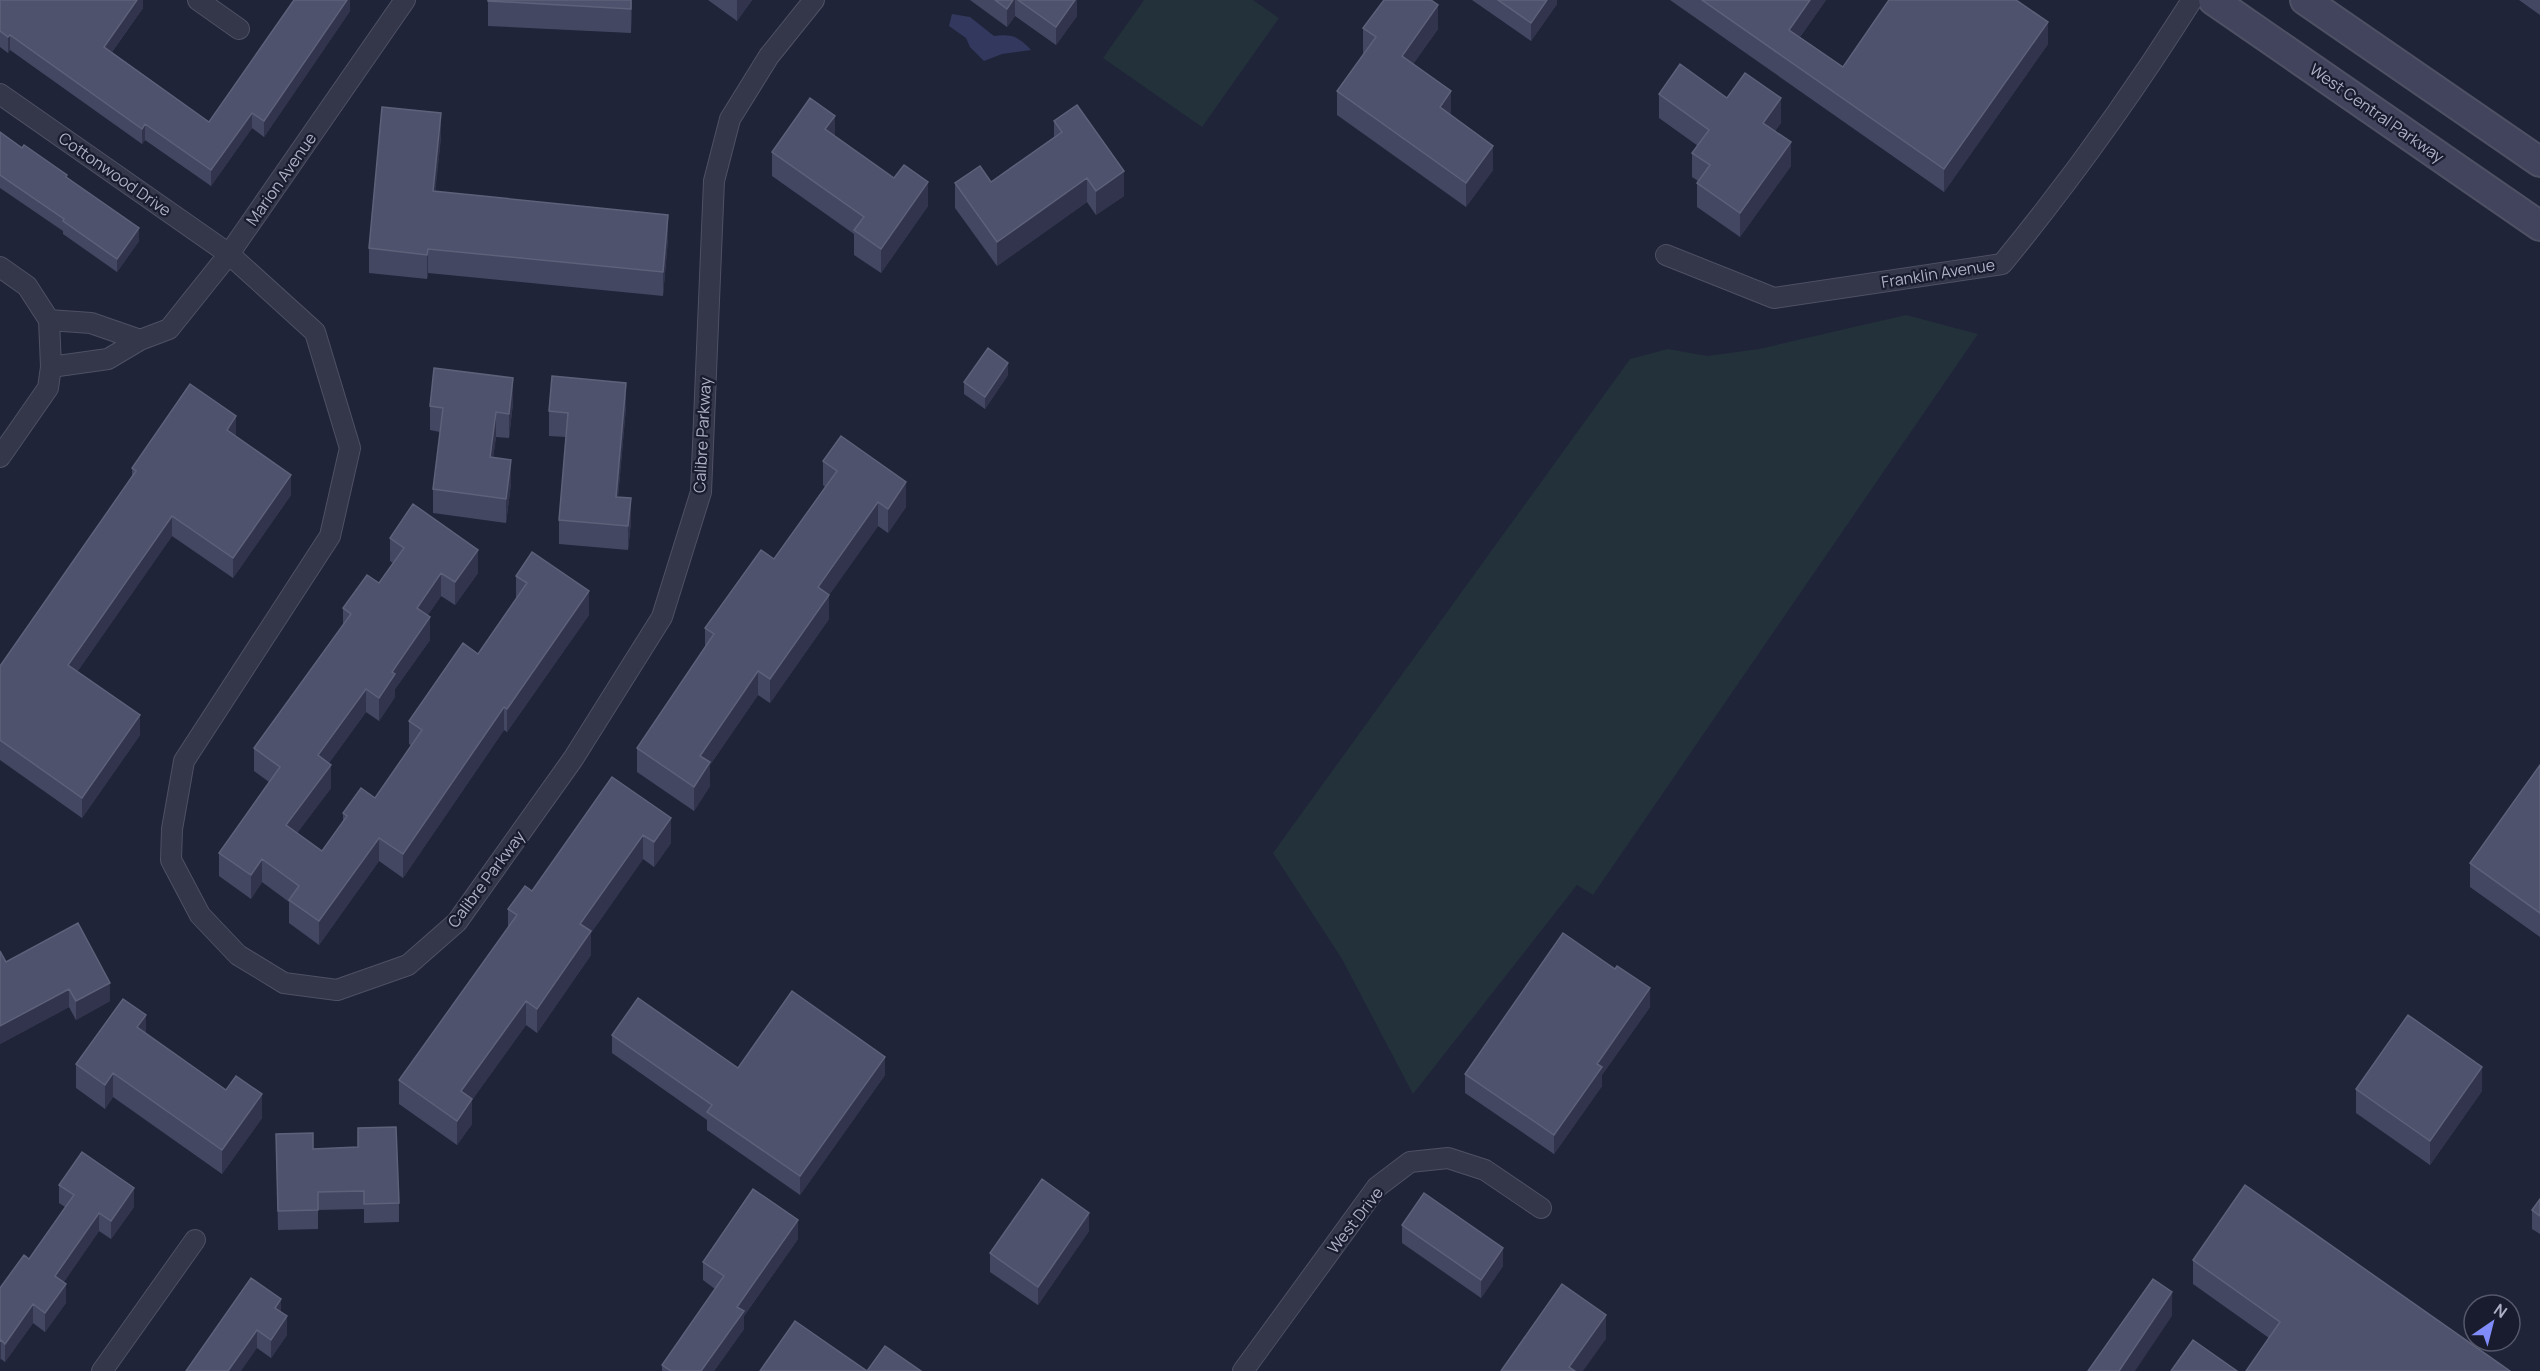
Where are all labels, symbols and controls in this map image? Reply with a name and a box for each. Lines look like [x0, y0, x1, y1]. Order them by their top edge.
street label: West Central Parkway [2305, 58, 2449, 168]
street label: Cottonwood Drive [54, 127, 176, 221]
street label: Marion Avenue [241, 128, 321, 230]
street label: Franklin Avenue [1880, 253, 1996, 293]
street label: Calibre Parkway [688, 376, 716, 493]
street label: Calibre Parkway [442, 826, 530, 932]
street label: West Drive [1322, 1182, 1388, 1258]
north arrow [2462, 1293, 2522, 1353]
text: N [2490, 1298, 2512, 1323]

